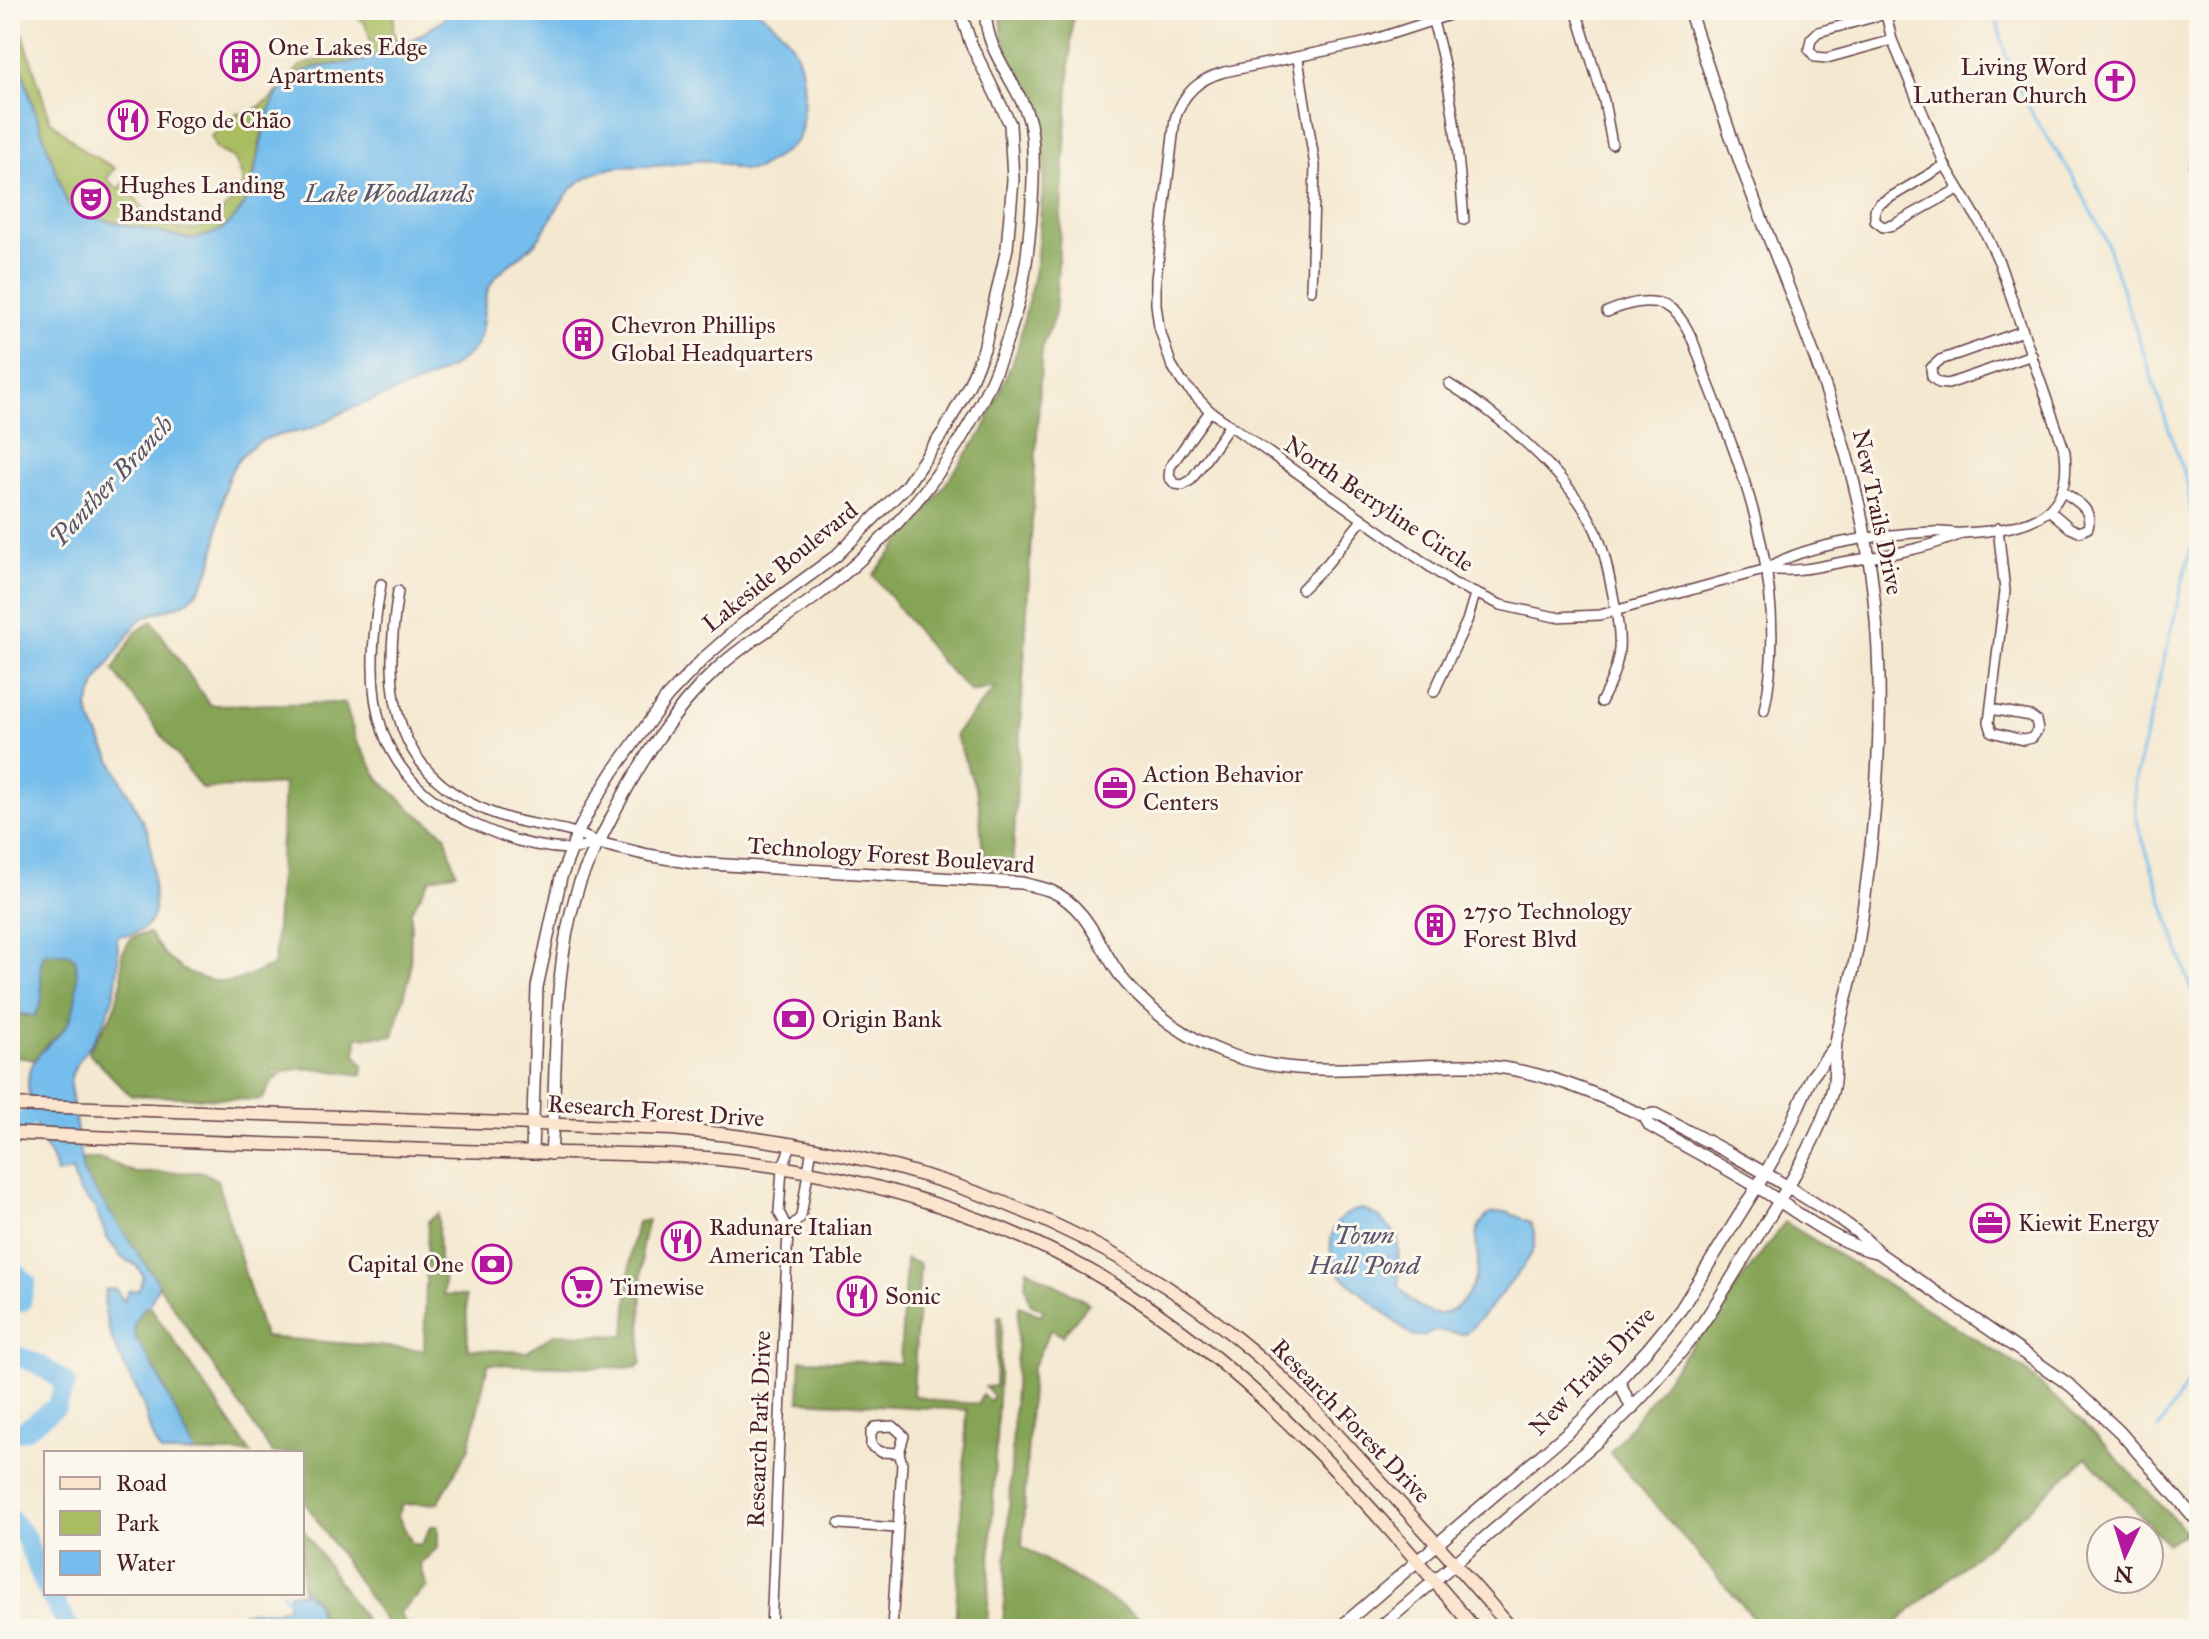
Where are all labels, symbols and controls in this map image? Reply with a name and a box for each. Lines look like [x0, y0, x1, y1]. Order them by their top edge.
place label: One Lakes Edge Apartments [267, 32, 428, 90]
building icon: One Lakes Edge Apartments [219, 40, 261, 82]
place label: Living Word Lutheran Church [1913, 52, 2087, 110]
church icon: Living Word Lutheran Church [2094, 60, 2136, 102]
restaurant icon: Fogo de Chão [107, 99, 149, 141]
place label: Fogo de Chão [156, 105, 291, 135]
place label: Hughes Landing Bandstand [119, 170, 285, 228]
water label: Lake Woodlands [303, 177, 474, 209]
theatre icon: Hughes Landing Bandstand [70, 178, 112, 220]
place label: Chevron Phillips Global Headquarters [611, 310, 813, 368]
building icon: Chevron Phillips Global Headquarters [562, 318, 604, 360]
water label: Panther Branch [42, 409, 180, 553]
street label: New Trails Drive [1846, 427, 1910, 597]
street label: North Berryline Circle [1278, 429, 1480, 579]
street label: Lakeside Boulevard [696, 495, 864, 639]
place label: Action Behavior Centers [1142, 759, 1303, 817]
office icon: Action Behavior Centers [1094, 767, 1136, 809]
street label: Technology Forest Boulevard [746, 830, 1036, 880]
place label: 2750 Technology Forest Blvd [1463, 896, 1632, 954]
building icon: 2750 Technology Forest Blvd [1414, 904, 1456, 946]
bank icon: Origin Bank [773, 998, 815, 1040]
place label: Origin Bank [822, 1004, 943, 1034]
street label: Research Forest Drive [547, 1088, 765, 1134]
office icon: Kiewit Energy [1969, 1202, 2011, 1244]
place label: Kiewit Energy [2018, 1208, 2160, 1238]
place label: Radunare Italian American Table [708, 1212, 873, 1270]
water label: Town Hall Pond [1307, 1219, 1421, 1281]
restaurant icon: Radunare Italian American Table [660, 1220, 702, 1262]
bank icon: Capital One [471, 1243, 513, 1285]
place label: Capital One [347, 1249, 464, 1279]
supermarket icon: Timewise [561, 1266, 603, 1308]
place label: Timewise [610, 1272, 704, 1302]
restaurant icon: Sonic [836, 1275, 878, 1317]
place label: Sonic [885, 1281, 941, 1311]
street label: New Trails Drive [1523, 1300, 1661, 1442]
street label: Research Park Drive [741, 1330, 777, 1528]
street label: Research Forest Drive [1265, 1332, 1437, 1510]
legend [44, 1451, 304, 1595]
text: Road [116, 1468, 167, 1498]
text: Park [116, 1508, 160, 1538]
north arrow [2085, 1515, 2165, 1595]
text: Water [116, 1548, 175, 1578]
text: N [2113, 1560, 2134, 1589]

